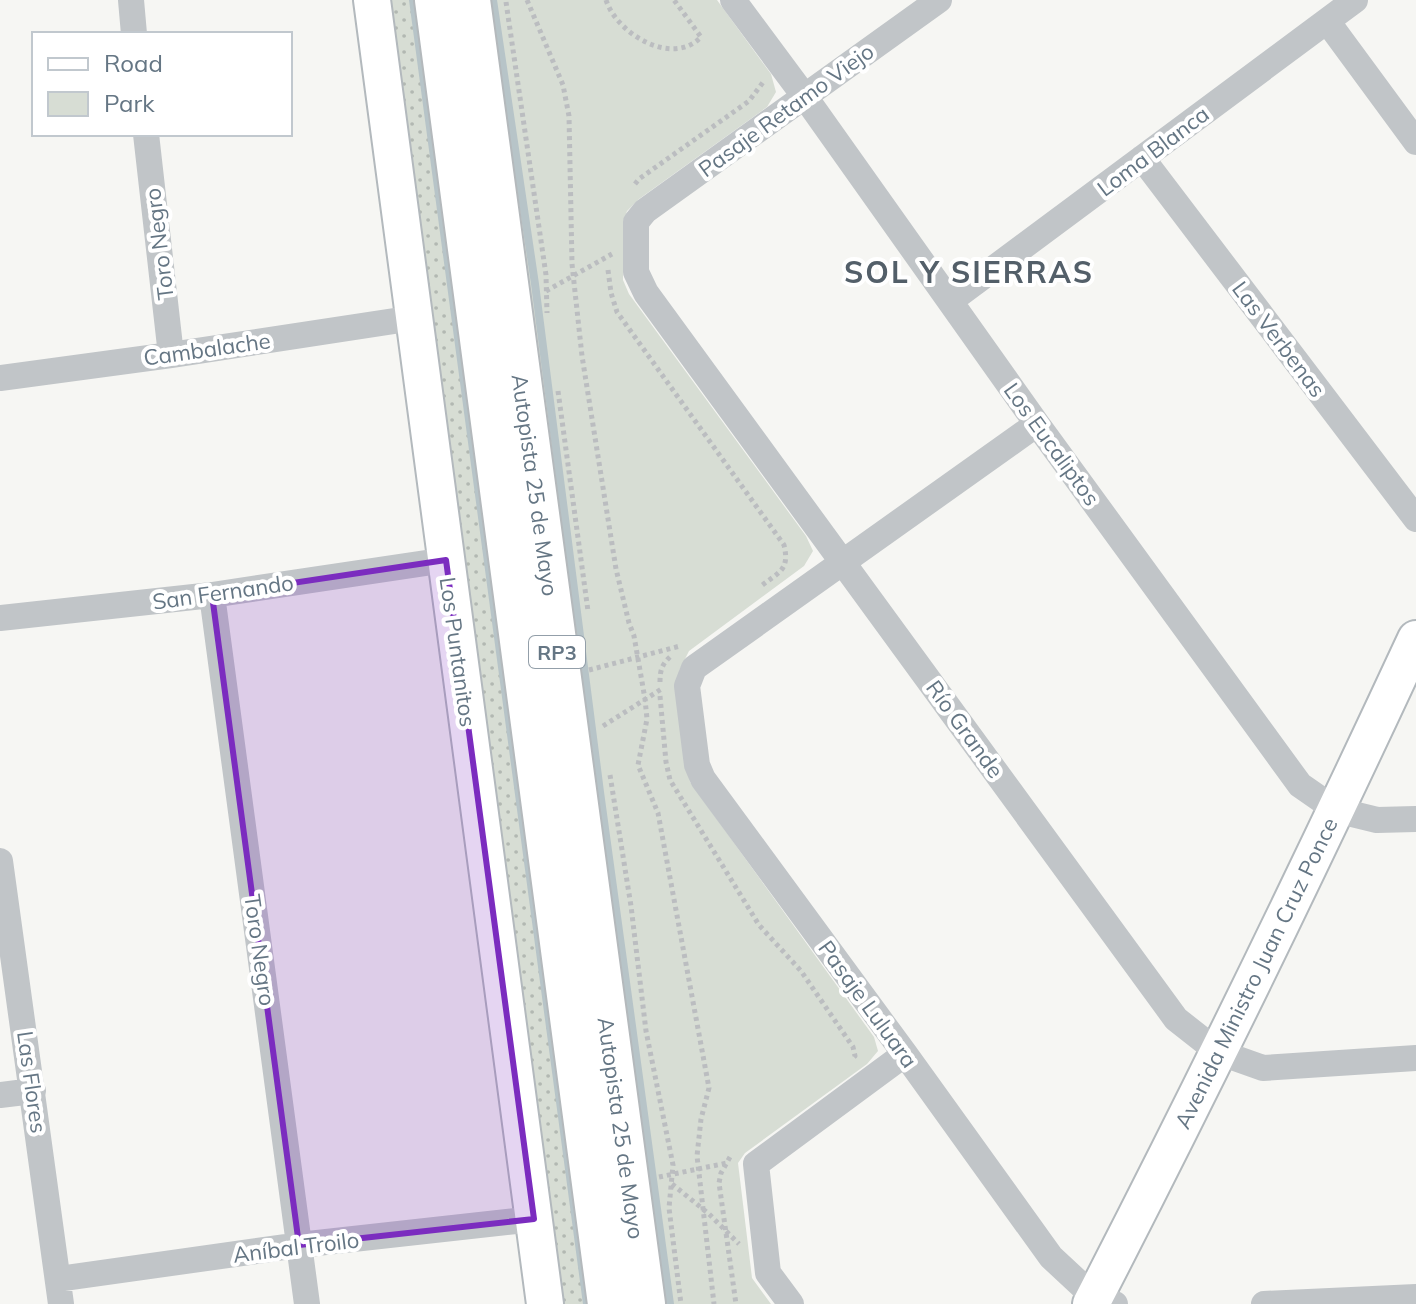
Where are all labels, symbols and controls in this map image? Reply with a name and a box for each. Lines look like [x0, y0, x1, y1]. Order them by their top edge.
legend [32, 32, 292, 136]
street label: Pasaje Retamo Viejo [693, 37, 879, 183]
text: Road [104, 48, 163, 78]
text: Park [104, 88, 155, 118]
street label: Loma Blanca [1091, 100, 1215, 202]
street label: Toro Negro [138, 187, 180, 301]
district label: SOL Y SIERRAS [844, 253, 1094, 291]
street label: Las Verbenas [1226, 275, 1332, 403]
street label: Cambalache [142, 326, 272, 372]
street label: Autopista 25 de Mayo [506, 372, 564, 598]
street label: Los Eucaliptos [998, 377, 1106, 511]
street label: San Fernando [151, 568, 295, 616]
street label: Los Puntanitos [434, 575, 482, 729]
road number: RP3 [529, 636, 585, 668]
street label: Río Grande [920, 675, 1010, 783]
street label: Avenida Ministro Juan Cruz Ponce [1168, 813, 1344, 1133]
street label: Toro Negro [238, 892, 282, 1008]
street label: Pasaje Luluara [812, 935, 924, 1073]
street label: Autopista 25 de Mayo [592, 1015, 650, 1241]
street label: Las Flores [11, 1029, 53, 1135]
street label: Aníbal Troilo [231, 1225, 361, 1269]

